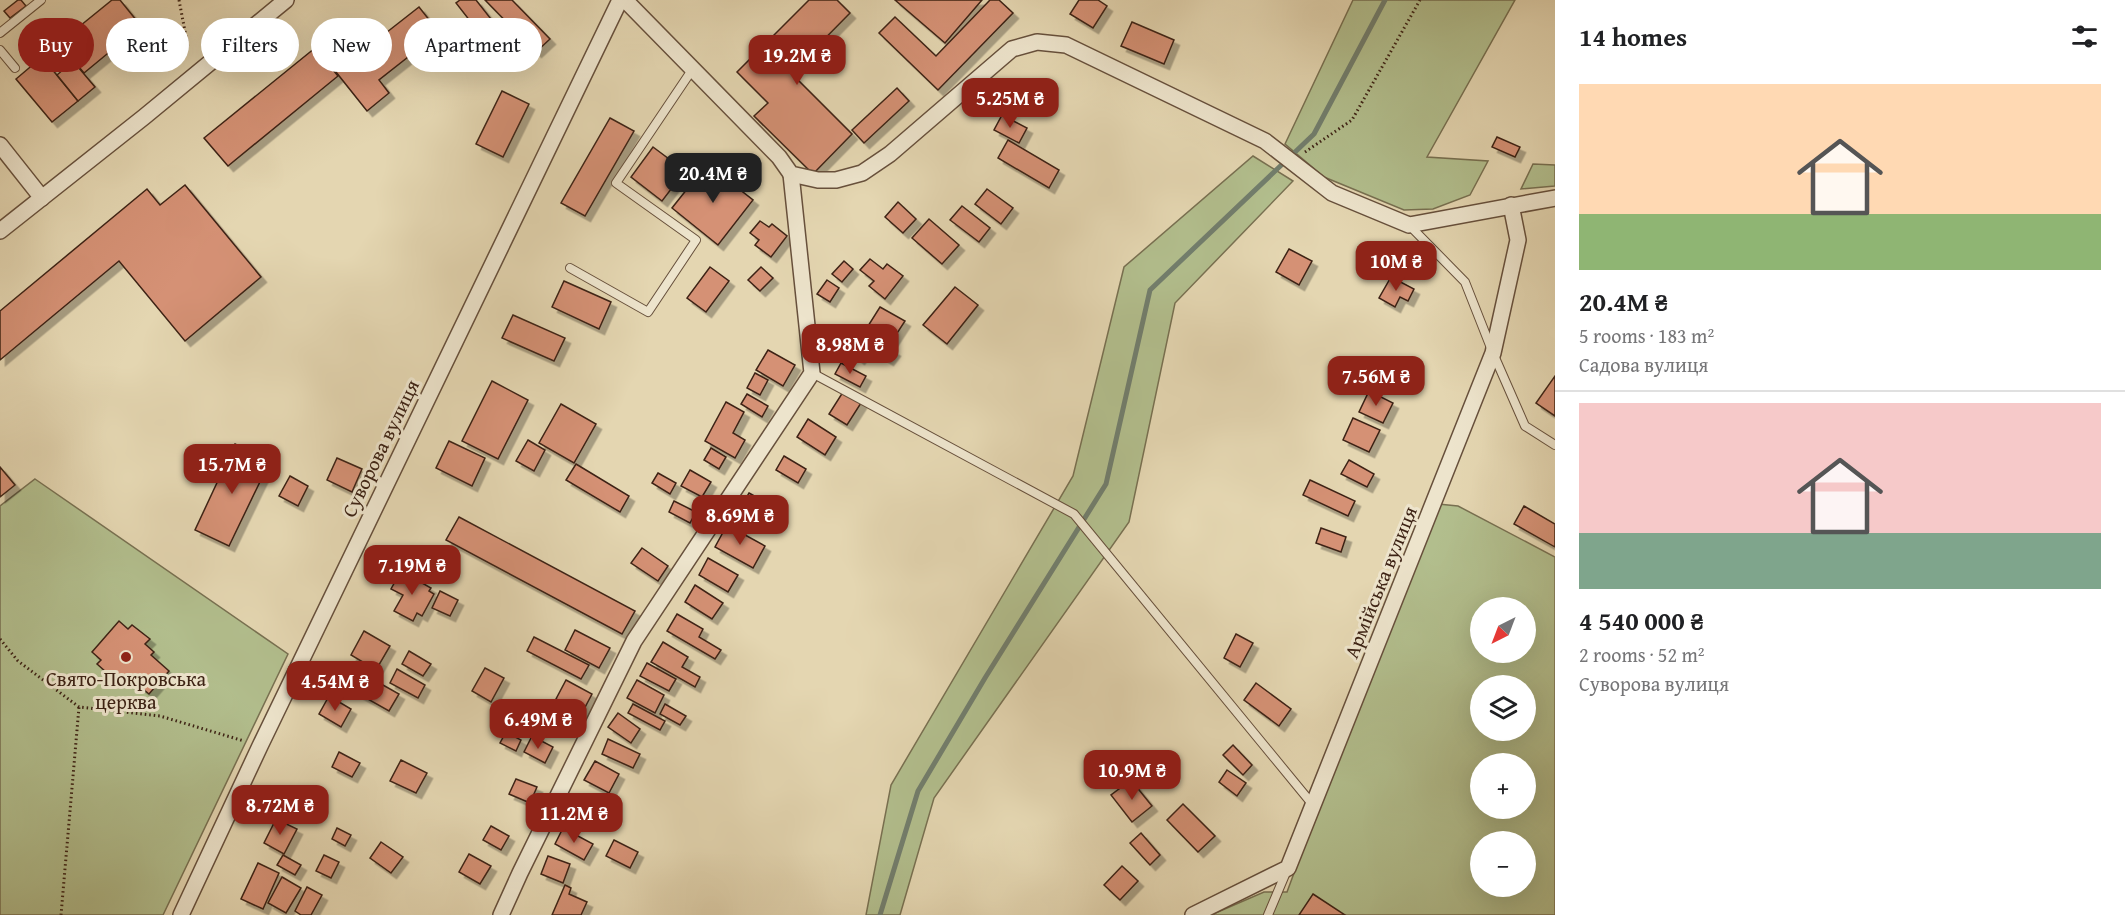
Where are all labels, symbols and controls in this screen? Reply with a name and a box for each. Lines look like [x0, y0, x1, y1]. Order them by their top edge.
text: 14 homes [1579, 17, 1687, 56]
chip: Buy [18, 18, 94, 72]
chip: Rent [106, 18, 189, 72]
chip: Filters [201, 18, 299, 72]
chip: New [311, 18, 392, 72]
chip: Apartment [404, 18, 542, 72]
icon: filters [2068, 20, 2101, 53]
pin: 19.2M ₴ [742, 35, 852, 86]
text: 19.2M ₴ [763, 40, 831, 69]
pin: 5.25M ₴ [955, 78, 1065, 129]
text: 5.25M ₴ [976, 83, 1044, 112]
icon: home [1786, 123, 1894, 231]
pin: 20.4M ₴ [658, 153, 768, 204]
text: 20.4M ₴ [679, 158, 747, 187]
pin: 10M ₴ [1354, 241, 1438, 292]
text: 10M ₴ [1370, 246, 1422, 275]
text: 20.4M ₴ [1579, 282, 1668, 321]
text: 5 rooms · 183 m² [1579, 321, 1714, 350]
pin: 8.98M ₴ [795, 324, 905, 375]
text: 8.98M ₴ [816, 329, 884, 358]
text: Садова вулиця [1579, 350, 1709, 379]
pin: 7.56M ₴ [1321, 356, 1431, 407]
text: 7.56M ₴ [1342, 361, 1410, 390]
street label: Суворова вулиця [334, 374, 426, 522]
icon: home [1786, 442, 1894, 550]
pin: 15.7M ₴ [177, 444, 287, 495]
text: 15.7M ₴ [198, 449, 266, 478]
pin: 8.69M ₴ [685, 495, 795, 546]
text: 8.69M ₴ [706, 500, 774, 529]
street label: Армійська вулиця [1336, 502, 1424, 662]
pin: 7.19M ₴ [357, 545, 467, 596]
text: 7.19M ₴ [378, 550, 446, 579]
north arrow [1470, 597, 1536, 663]
map controls [1470, 597, 1536, 897]
text: 4 540 000 ₴ [1579, 601, 1704, 640]
text: 2 rooms · 52 m² [1579, 640, 1705, 669]
marker: Свято-Покровська церква [119, 650, 133, 664]
pin: 4.54M ₴ [280, 661, 390, 712]
place label: Свято-Покровська церква [46, 664, 207, 716]
text: 4.54M ₴ [301, 666, 369, 695]
text: Суворова вулиця [1579, 669, 1729, 698]
button: layers [1470, 675, 1536, 741]
pin: 6.49M ₴ [483, 699, 593, 750]
text: 6.49M ₴ [504, 704, 572, 733]
pin: 10.9M ₴ [1077, 750, 1187, 801]
button: + [1470, 753, 1536, 819]
text: 10.9M ₴ [1098, 755, 1166, 784]
pin: 8.72M ₴ [225, 785, 335, 836]
text: 8.72M ₴ [246, 790, 314, 819]
pin: 11.2M ₴ [519, 793, 629, 844]
text: 11.2M ₴ [540, 798, 608, 827]
button: − [1470, 831, 1536, 897]

